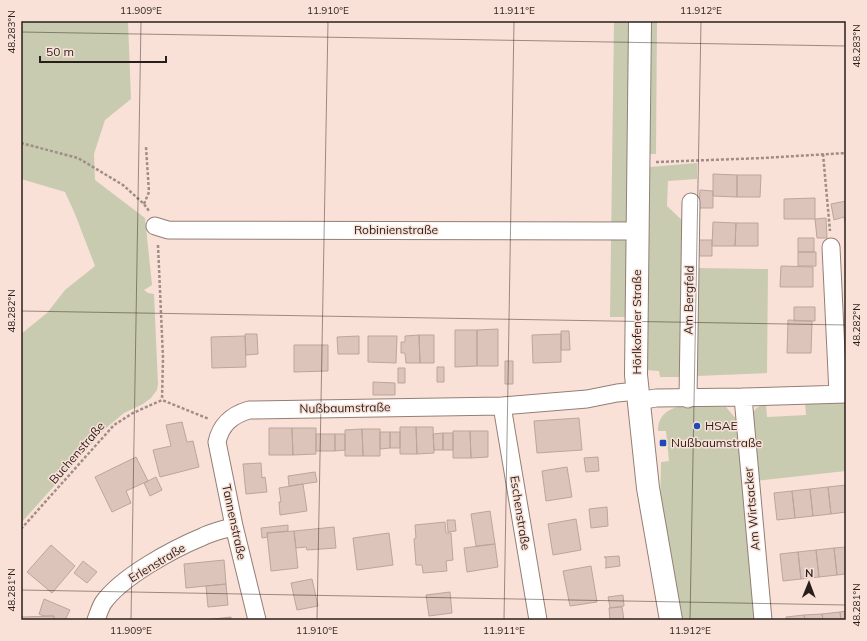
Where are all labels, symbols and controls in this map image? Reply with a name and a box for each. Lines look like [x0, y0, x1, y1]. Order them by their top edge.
text: 11.909°E [120, 4, 162, 17]
text: 11.910°E [307, 4, 349, 17]
text: 11.911°E [493, 4, 535, 17]
text: 11.912°E [680, 4, 722, 17]
text: 48.283°N [5, 10, 18, 54]
text: 48.283°N [850, 24, 863, 68]
scale bar [40, 38, 166, 64]
text: 50 m [46, 44, 74, 59]
street label: Robinienstraße [354, 222, 438, 237]
street label: Am Bergfeld [680, 265, 697, 335]
street label: Hörlkofener Straße [629, 270, 644, 374]
text: 48.282°N [5, 289, 18, 333]
text: 48.282°N [850, 303, 863, 347]
street label: Nußbaumstraße [299, 399, 391, 416]
place label: HSAE [705, 418, 738, 433]
street label: Buchenstraße [46, 419, 108, 487]
marker: HSAE [692, 421, 702, 431]
place label: Nußbaumstraße [671, 435, 762, 450]
marker: Nußbaumstraße [658, 438, 668, 448]
street label: Am Wirtsacker [740, 466, 763, 551]
street label: Eschenstraße [507, 475, 534, 551]
street label: Tannenstraße [219, 483, 250, 561]
street label: Erlenstraße [126, 540, 188, 585]
north arrow [789, 563, 829, 603]
text: N [805, 566, 813, 580]
text: 48.281°N [5, 568, 18, 612]
text: 48.281°N [850, 583, 863, 627]
text: 11.909°E [110, 624, 152, 637]
text: 11.910°E [296, 624, 338, 637]
text: 11.911°E [483, 624, 525, 637]
text: 11.912°E [669, 624, 711, 637]

